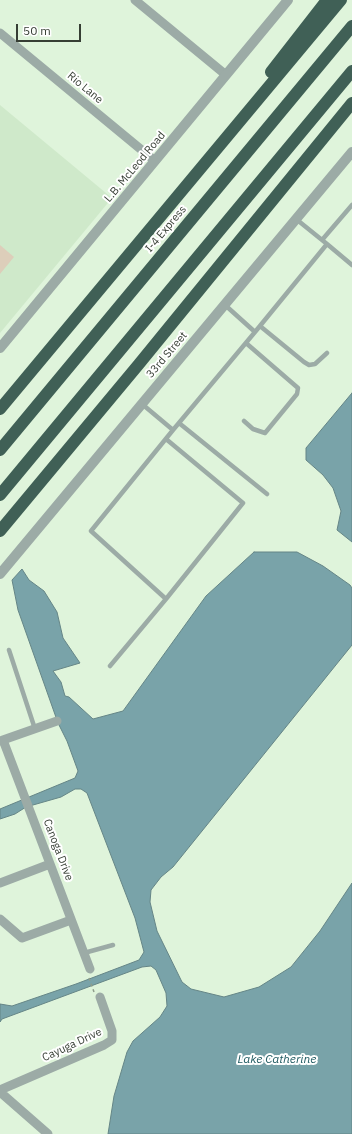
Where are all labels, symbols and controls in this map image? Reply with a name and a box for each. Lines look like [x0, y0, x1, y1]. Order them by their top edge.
scale bar [18, 16, 83, 42]
text: 50 m [23, 23, 51, 38]
street label: Rio Lane [65, 69, 105, 107]
street label: L.B. McLeod Road [102, 129, 168, 205]
street label: I-4 Express [143, 203, 189, 255]
street label: 33rd Street [144, 329, 190, 381]
street label: Canoga Drive [40, 817, 76, 883]
street label: Cayuga Drive [40, 1025, 104, 1065]
water label: Lake Catherine [238, 1053, 316, 1067]

